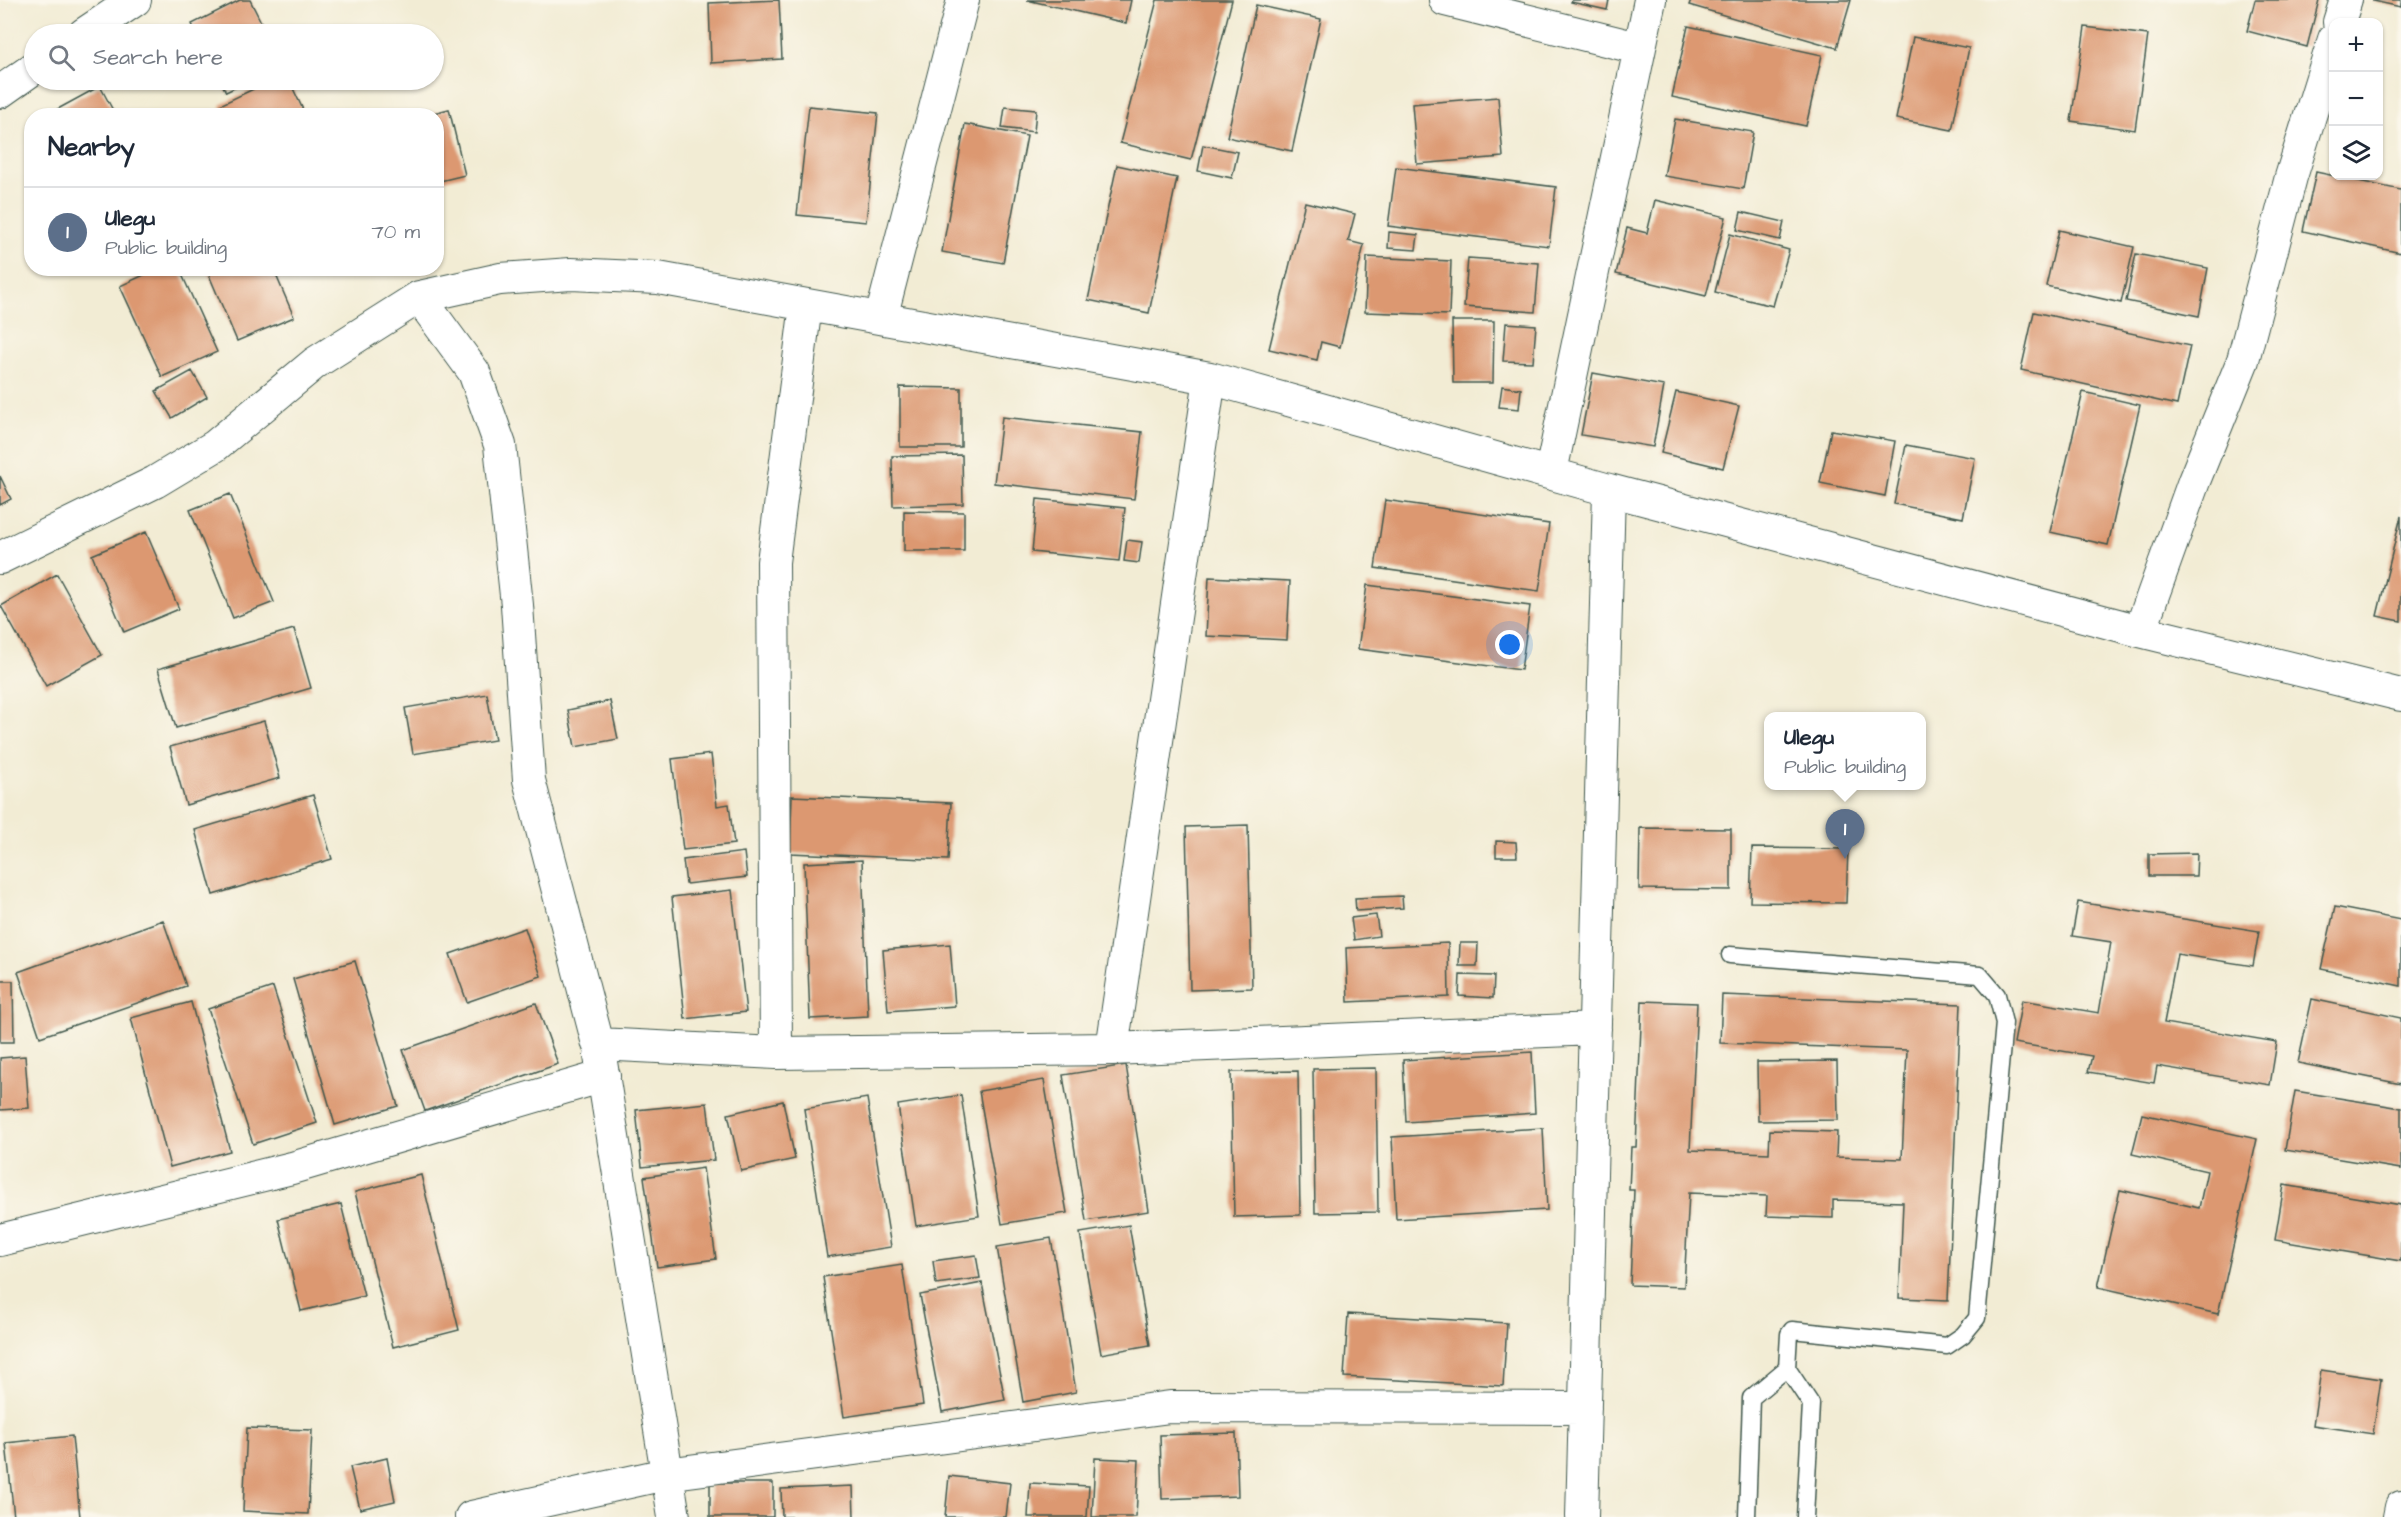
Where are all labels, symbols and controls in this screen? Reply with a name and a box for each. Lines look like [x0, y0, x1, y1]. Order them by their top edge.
map controls [2329, 18, 2383, 180]
button: + [2329, 18, 2383, 72]
search box [24, 24, 444, 90]
icon: search [45, 41, 78, 74]
text: Search here [93, 42, 223, 73]
button: − [2329, 72, 2383, 126]
button: layers [2329, 126, 2383, 180]
text: Nearby [48, 129, 135, 165]
text: Ulegu [105, 203, 155, 234]
text: 1 [66, 218, 69, 246]
text: 70 m [372, 218, 420, 246]
text: Public building [105, 234, 227, 262]
your location [1495, 630, 1524, 659]
popup [1764, 712, 1926, 790]
text: Ulegu [1784, 722, 1834, 753]
text: Public building [1784, 753, 1906, 781]
pin: 1 [1826, 810, 1864, 859]

